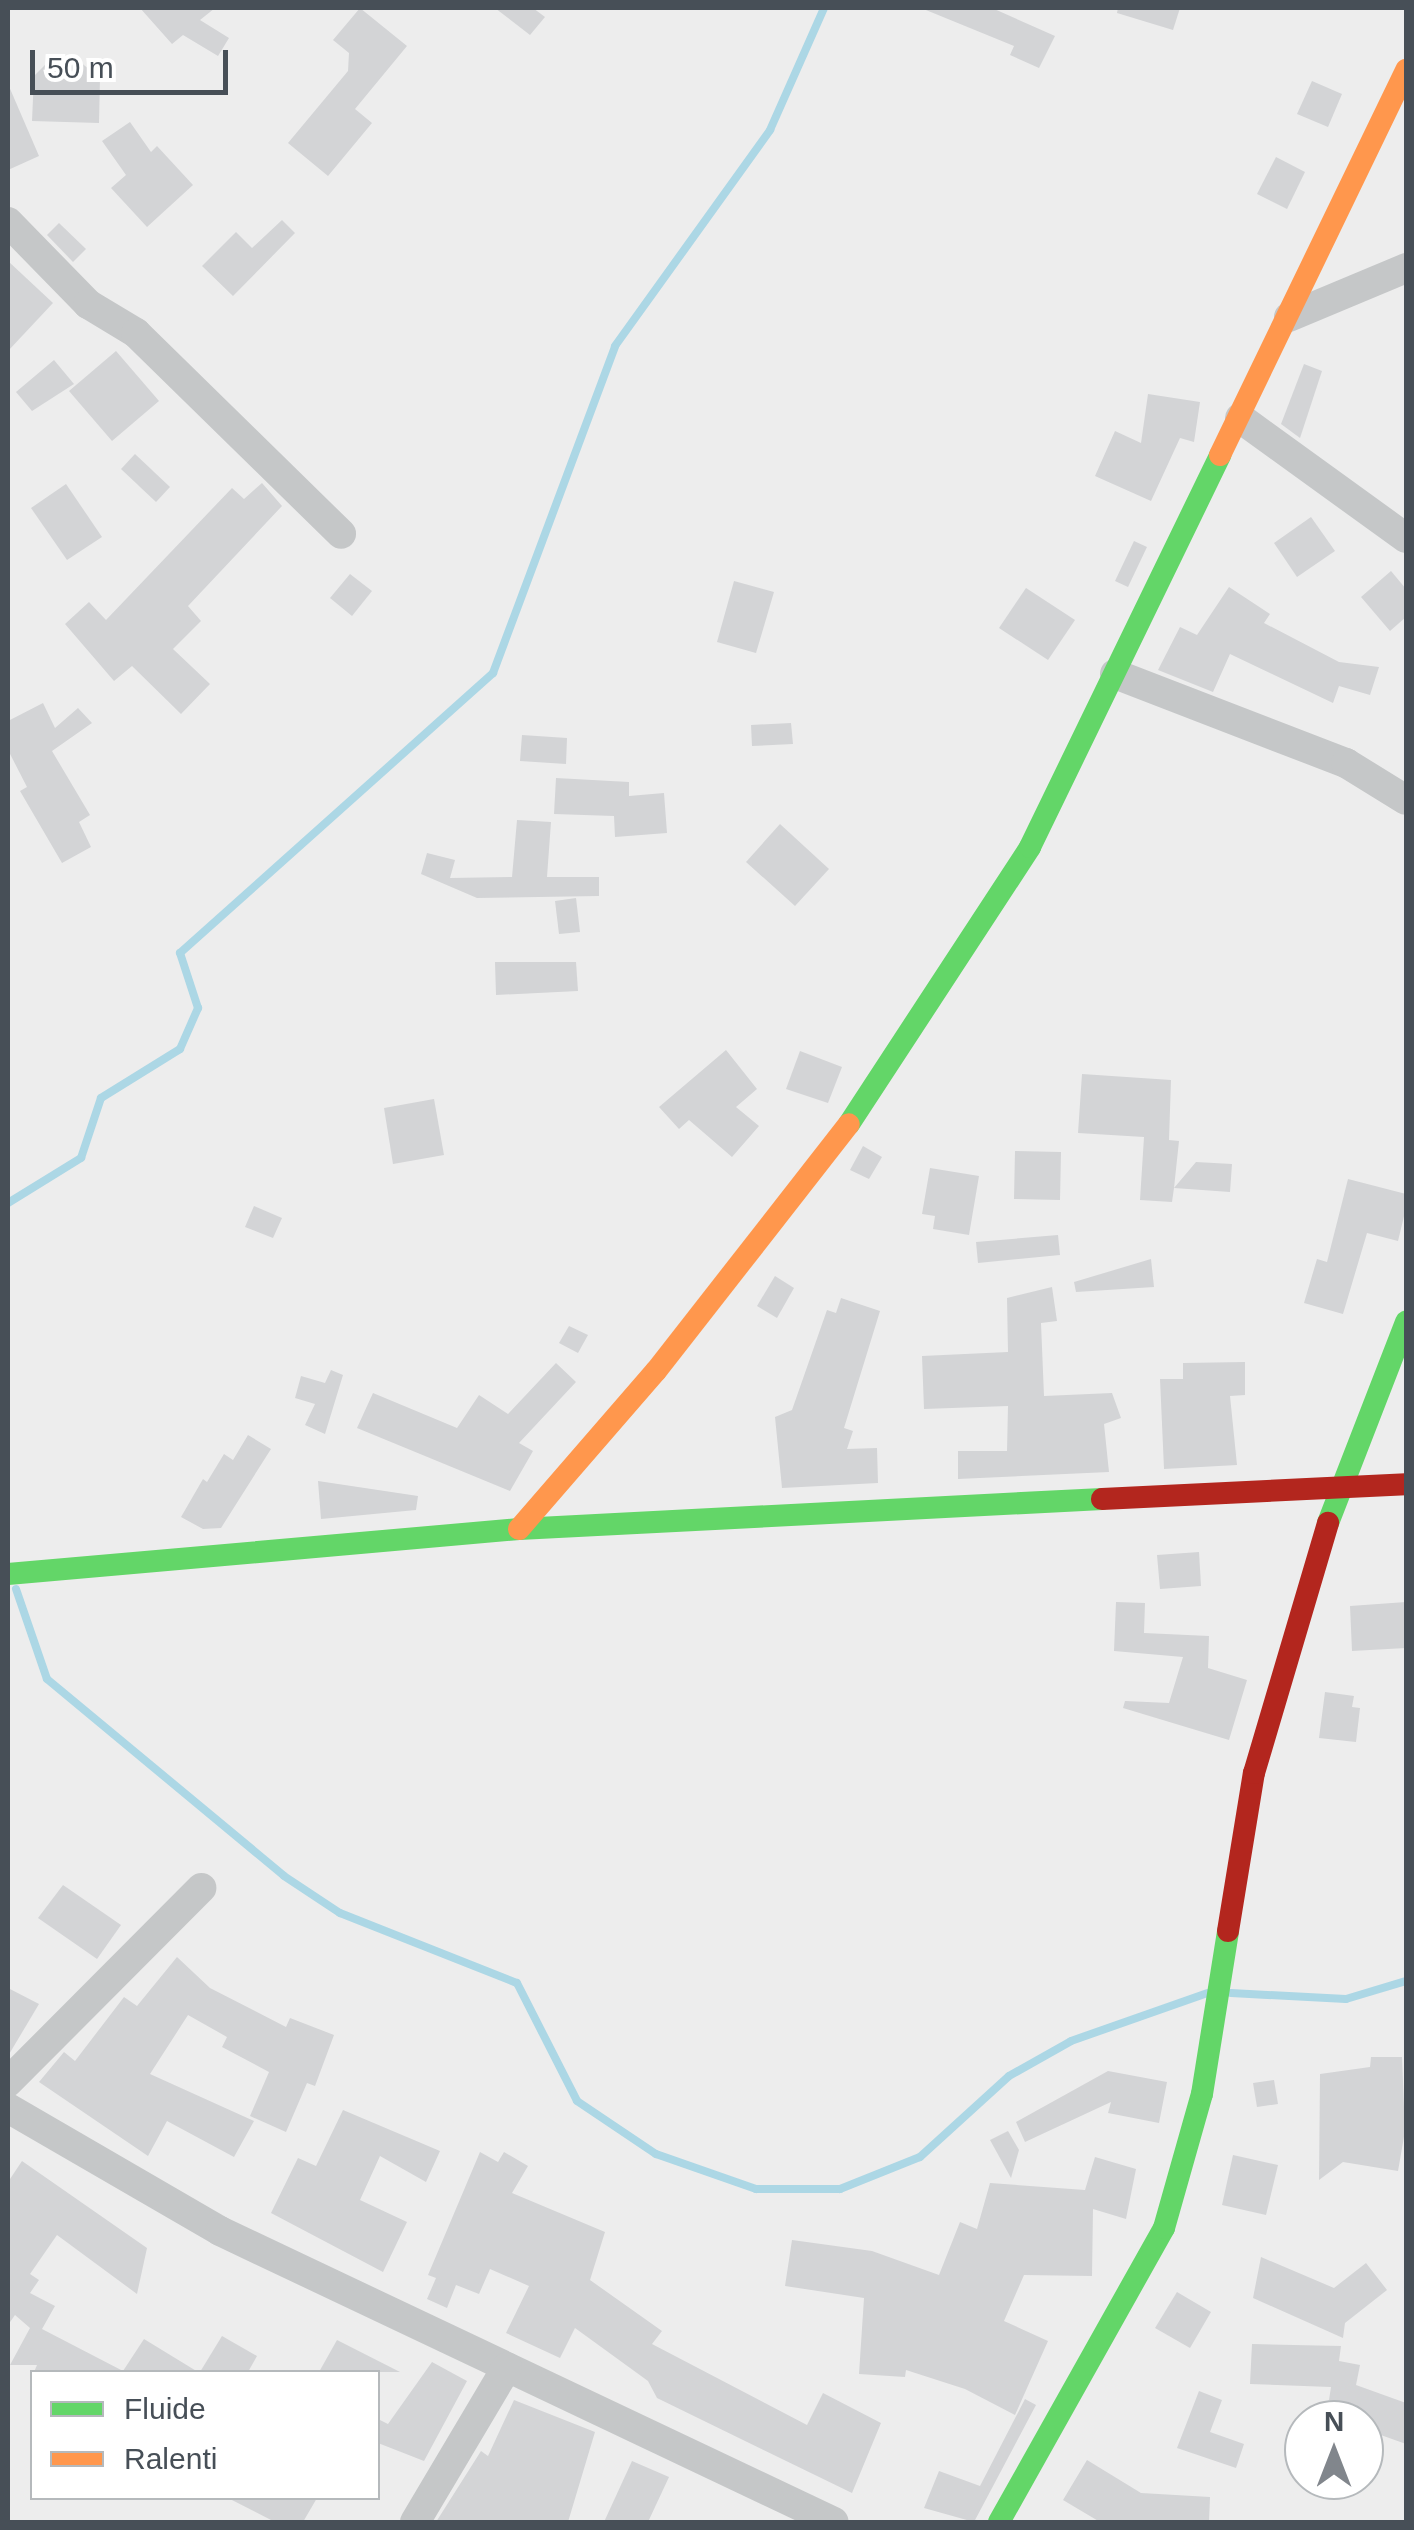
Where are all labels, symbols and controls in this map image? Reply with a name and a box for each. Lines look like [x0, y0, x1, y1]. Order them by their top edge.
scale bar [35, 30, 232, 92]
text: 50 m [47, 51, 114, 84]
legend [30, 2370, 380, 2500]
text: Fluide [124, 2392, 206, 2425]
north arrow [1284, 2400, 1384, 2500]
text: N [1324, 2406, 1344, 2437]
text: Ralenti [124, 2442, 217, 2475]

